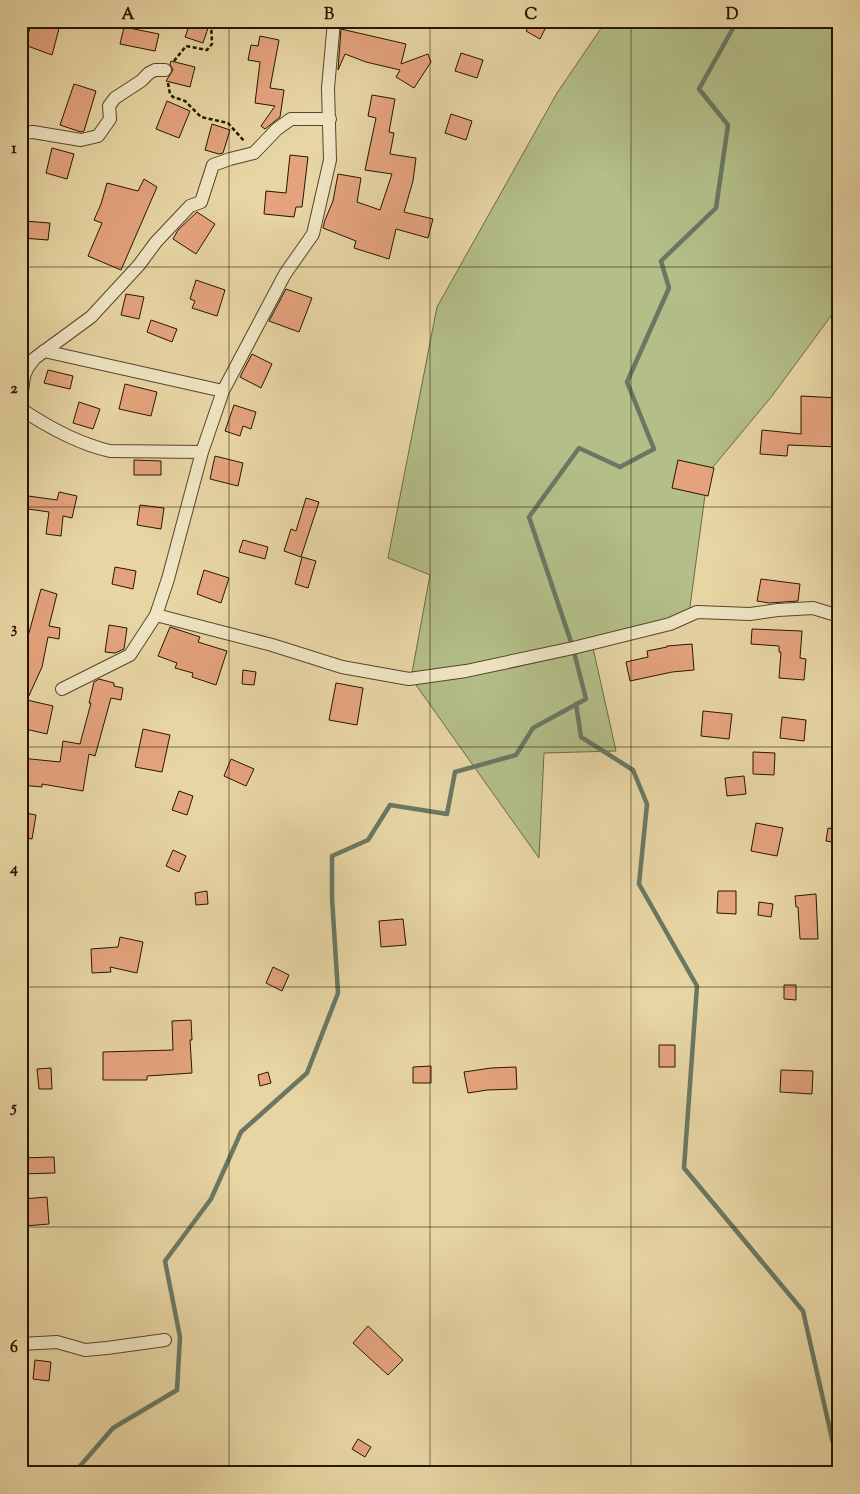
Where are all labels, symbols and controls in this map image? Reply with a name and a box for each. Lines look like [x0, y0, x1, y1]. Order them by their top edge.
text: A [122, 4, 135, 27]
text: B [324, 4, 334, 27]
text: C [525, 4, 538, 27]
text: D [726, 4, 739, 27]
text: 1 [11, 138, 17, 161]
text: 2 [10, 378, 18, 401]
text: 3 [11, 618, 18, 641]
text: 4 [9, 858, 18, 881]
text: 5 [9, 1097, 17, 1120]
text: 6 [10, 1337, 18, 1360]

